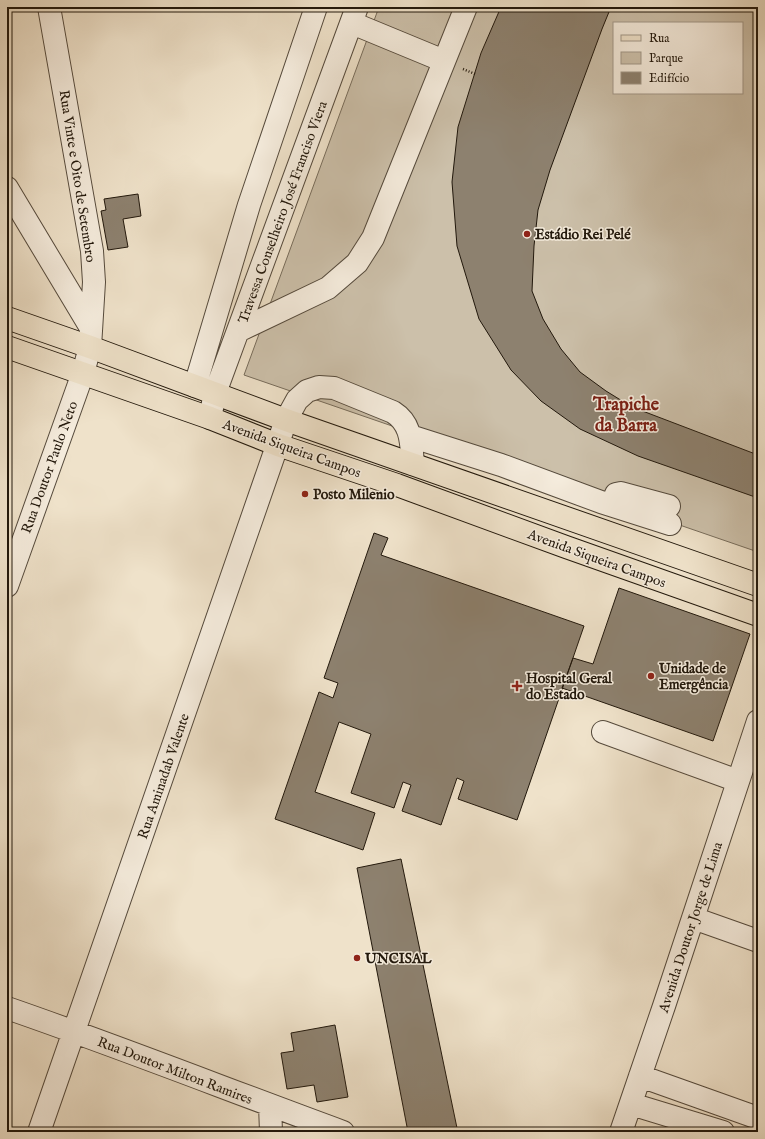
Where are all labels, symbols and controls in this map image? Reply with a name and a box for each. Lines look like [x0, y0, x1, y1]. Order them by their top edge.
legend [613, 22, 743, 94]
text: Rua [649, 31, 670, 46]
text: Parque [649, 51, 684, 67]
text: Edifício [649, 71, 690, 86]
street label: Rua Vinte e Oito de Setembro [54, 89, 100, 264]
street label: Travessa Conselheiro José Franciso Viera [234, 98, 332, 326]
place label: Estádio Rei Pelé [535, 226, 631, 244]
marker: Estádio Rei Pelé [522, 229, 532, 239]
district label: Trapiche da Barra [592, 394, 660, 438]
street label: Rua Doutor Paulo Neto [18, 398, 82, 536]
street label: Avenida Siqueira Campos [219, 415, 363, 482]
place label: Posto Milenio [313, 486, 395, 504]
marker: Posto Milenio [300, 489, 310, 499]
street label: Avenida Siqueira Campos [524, 525, 668, 592]
place label: Unidade de Emergência [658, 660, 729, 694]
place label: Hospital Geral do Estado [526, 670, 613, 704]
marker: Unidade de Emergência [646, 671, 656, 681]
marker: Hospital Geral do Estado [511, 680, 523, 692]
street label: Rua Aminadab Valente [134, 711, 194, 842]
street label: Avenida Doutor Jorge de Lima [655, 839, 727, 1016]
place label: UNCISAL [364, 950, 432, 968]
marker: UNCISAL [352, 953, 362, 963]
street label: Rua Doutor Milton Ramires [95, 1033, 255, 1109]

